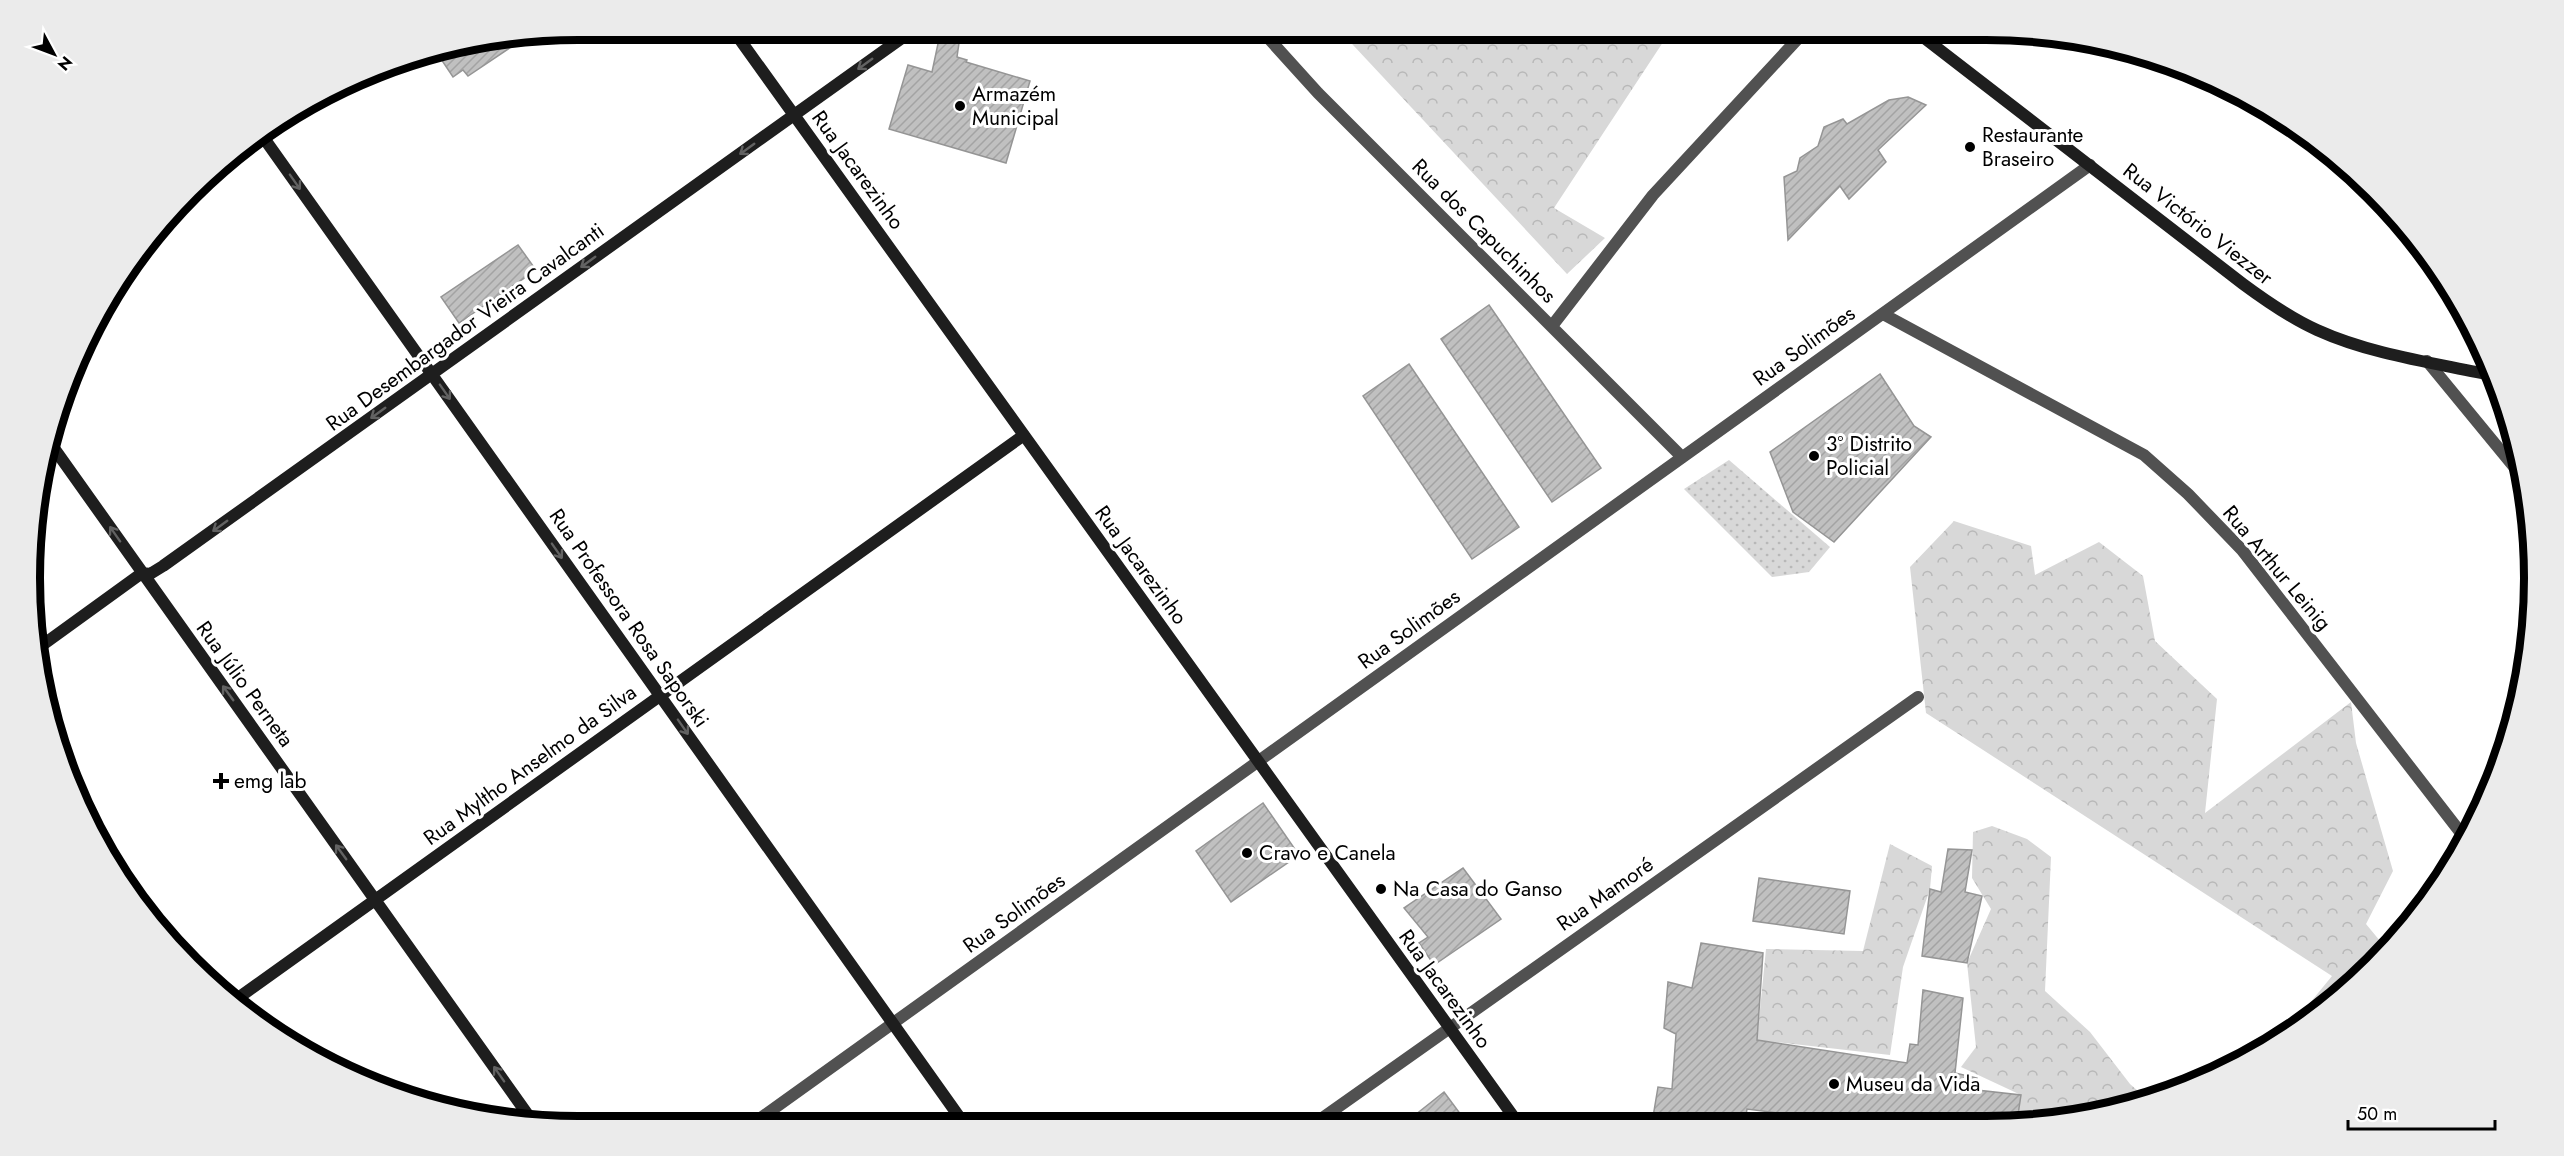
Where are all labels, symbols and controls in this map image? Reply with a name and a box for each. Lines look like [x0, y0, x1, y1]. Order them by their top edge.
north arrow [24, 24, 84, 84]
text: N [52, 51, 78, 76]
one-way arrow [858, 58, 874, 70]
place label: Armazém Municipal [972, 79, 1059, 133]
marker: Armazém Municipal [953, 99, 967, 113]
street label: Rua Jacarezinho [805, 104, 911, 236]
place label: Restaurante Braseiro [1982, 120, 2084, 174]
marker: Restaurante Braseiro [1963, 140, 1977, 154]
one-way arrow [739, 143, 755, 155]
street label: Rua dos Capuchinhos [1405, 152, 1563, 310]
street label: Rua Victório Viezzer [2117, 156, 2280, 293]
one-way arrow [289, 173, 301, 189]
street label: Rua Desembargador Vieira Cavalcanti [320, 216, 610, 438]
one-way arrow [580, 256, 596, 269]
street label: Rua Solimões [1747, 299, 1861, 393]
one-way arrow [438, 384, 451, 400]
one-way arrow [371, 406, 387, 419]
place label: 3º Distrito Policial [1826, 429, 1912, 483]
marker: 3º Distrito Policial [1807, 449, 1821, 463]
street label: Rua Jacarezinho [1088, 499, 1194, 631]
street label: Rua Arthur Leinig [2216, 499, 2338, 637]
street label: Rua Professora Rosa Saporski [542, 503, 716, 733]
one-way arrow [212, 520, 228, 532]
one-way arrow [109, 527, 121, 543]
one-way arrow [551, 543, 564, 559]
street label: Rua Solimões [1352, 582, 1466, 676]
street label: Rua Júlio Perneta [189, 615, 301, 753]
street label: Rua Myltho Anselmo da Silva [417, 677, 643, 853]
one-way arrow [222, 686, 234, 702]
one-way arrow [677, 719, 689, 735]
place label: emg lab [234, 766, 306, 796]
marker: emg lab [212, 772, 230, 790]
place label: Cravo e Canela [1259, 838, 1396, 868]
one-way arrow [335, 844, 347, 861]
marker: Cravo e Canela [1240, 846, 1254, 860]
street label: Rua Mamoré [1551, 850, 1660, 938]
street label: Rua Solimões [957, 866, 1071, 960]
place label: Na Casa do Ganso [1393, 874, 1562, 904]
marker: Na Casa do Ganso [1374, 882, 1388, 896]
street label: Rua Jacarezinho [1392, 923, 1498, 1055]
one-way arrow [493, 1066, 506, 1082]
place label: Museu da Vida [1846, 1069, 1980, 1099]
marker: Museu da Vida [1827, 1077, 1841, 1091]
scale bar [2348, 1093, 2495, 1131]
text: 50 m [2357, 1101, 2397, 1127]

